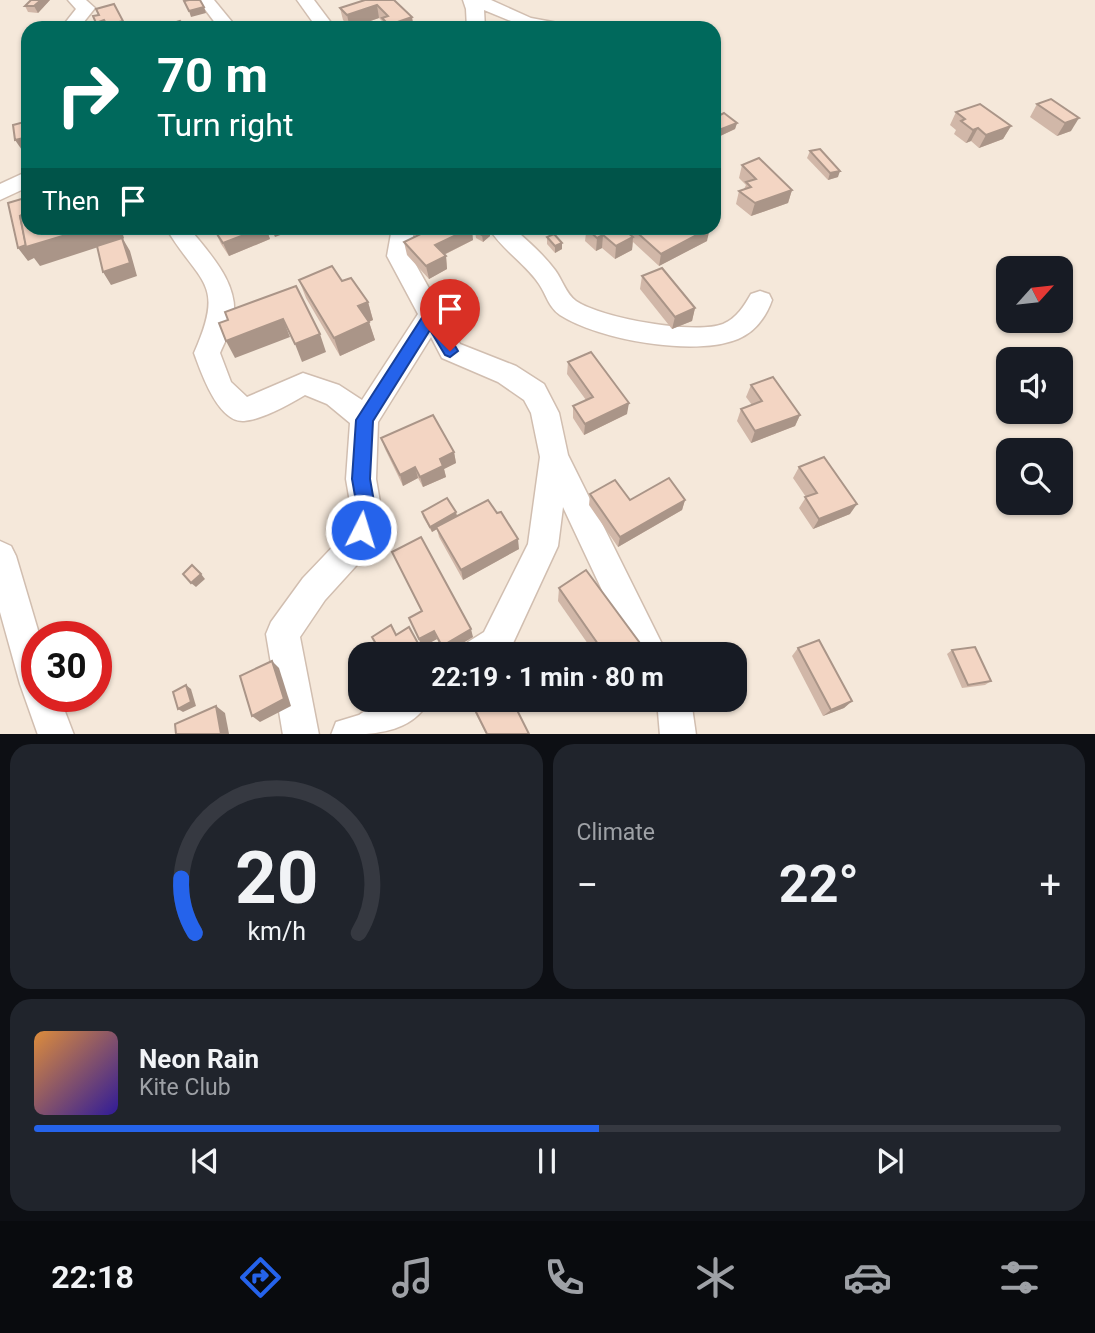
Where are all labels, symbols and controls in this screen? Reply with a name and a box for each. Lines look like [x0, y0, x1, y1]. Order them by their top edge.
text: 70 m [157, 47, 268, 104]
icon: right [42, 49, 133, 140]
text: Turn right [157, 106, 293, 144]
icon: arrive [114, 182, 152, 220]
text: Then [42, 186, 100, 216]
north arrow [996, 256, 1073, 332]
map controls [996, 256, 1073, 515]
pin [420, 279, 480, 351]
icon: arrive [431, 290, 469, 328]
button: sound [996, 347, 1073, 424]
button: search [996, 438, 1073, 515]
position arrow [324, 493, 398, 567]
speed limit sign: 30 [21, 621, 112, 712]
text: 22:19 · 1 min · 80 m [431, 662, 664, 692]
text: Climate [577, 819, 655, 846]
text: 20 [234, 835, 318, 921]
text: 22° [779, 854, 859, 915]
text: − [577, 863, 598, 907]
text: + [1039, 863, 1061, 907]
text: km/h [247, 916, 306, 945]
text: Neon Rain [139, 1044, 259, 1074]
text: Kite Club [139, 1074, 231, 1101]
icon: previous [186, 1142, 224, 1180]
icon: pause [528, 1142, 566, 1180]
icon: next [871, 1142, 909, 1180]
icon: directions [236, 1253, 285, 1302]
icon: music [388, 1253, 437, 1302]
icon: phone [540, 1253, 589, 1302]
icon: climate [691, 1253, 740, 1302]
icon: car [843, 1253, 892, 1302]
icon: filters [995, 1253, 1044, 1302]
text: 22:18 [51, 1258, 134, 1296]

